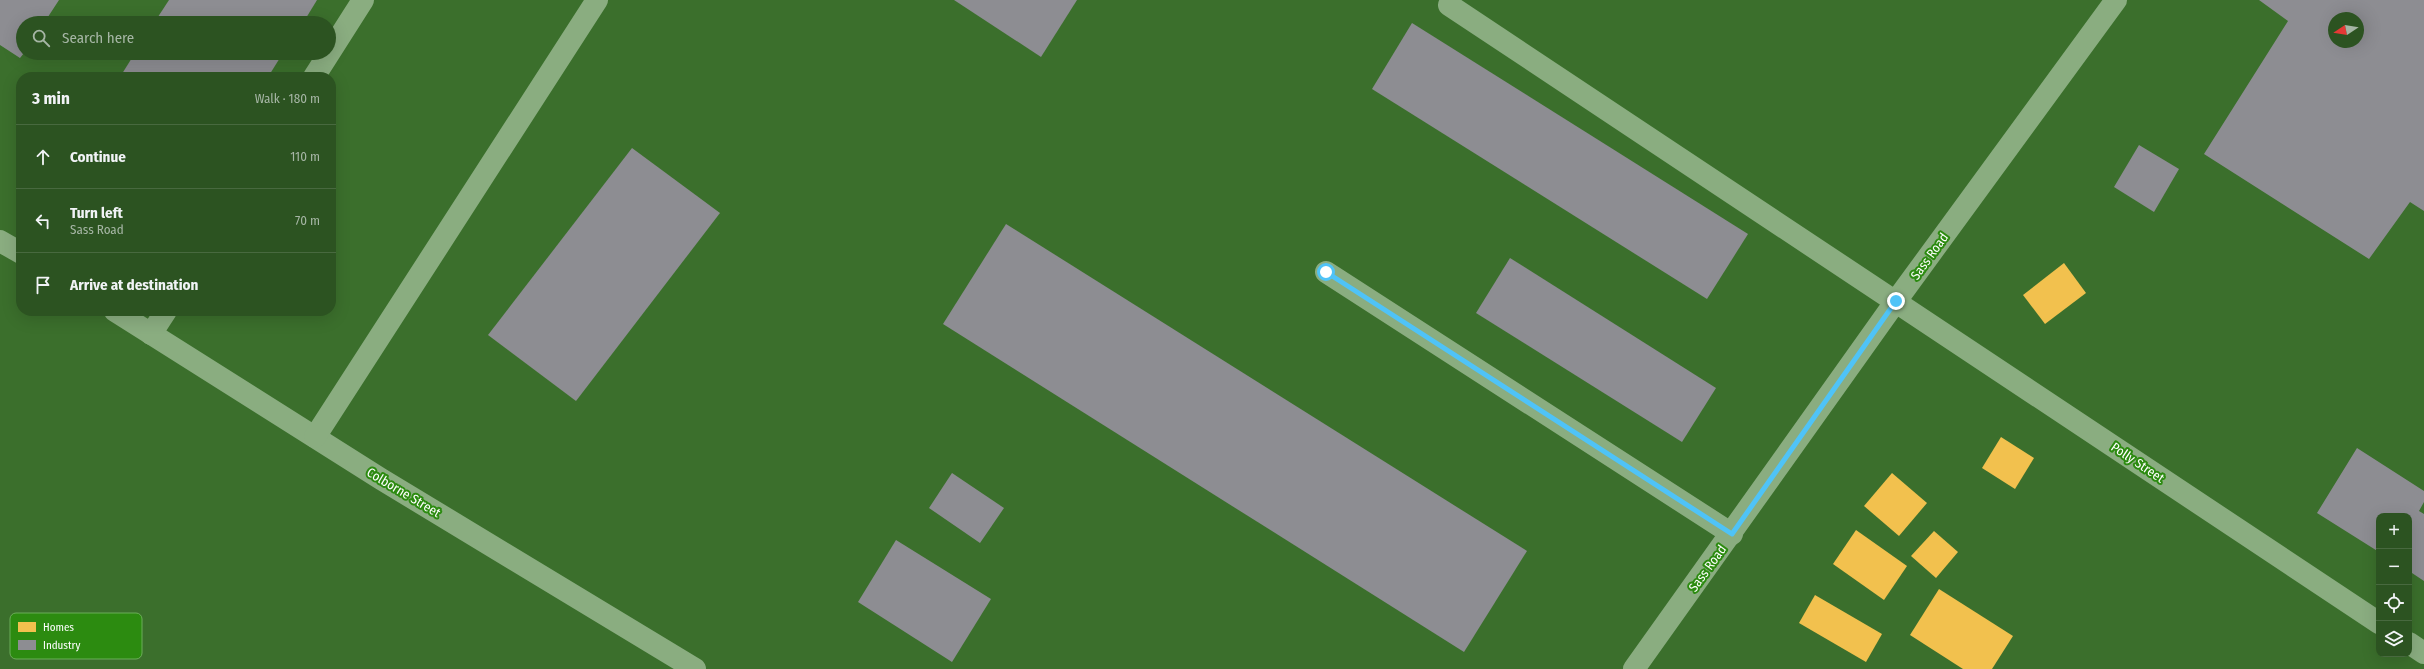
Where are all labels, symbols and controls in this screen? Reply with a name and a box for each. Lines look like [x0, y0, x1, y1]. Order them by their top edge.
north arrow [2328, 12, 2364, 48]
search box [16, 16, 336, 60]
icon: search [30, 27, 52, 49]
text: Search here [62, 29, 134, 47]
text: 3 min [32, 88, 70, 109]
text: Walk · 180 m [255, 91, 320, 106]
icon: ahead [32, 146, 54, 168]
text: Continue [70, 148, 126, 166]
text: 110 m [290, 149, 320, 164]
text: Turn left [70, 204, 123, 222]
icon: left [32, 210, 54, 232]
text: 70 m [295, 213, 320, 228]
text: Sass Road [70, 222, 124, 237]
street label: Sass Road [1908, 230, 1951, 282]
route start [1317, 263, 1335, 281]
icon: arrive [32, 274, 54, 296]
text: Arrive at destination [70, 276, 198, 294]
route end [1887, 292, 1905, 310]
street label: Polly Street [2108, 439, 2168, 486]
street label: Colborne Street [364, 465, 444, 521]
map controls [2376, 513, 2412, 657]
button: + [2376, 513, 2412, 549]
street label: Sass Road [1686, 542, 1729, 594]
button: − [2376, 549, 2412, 585]
button: locate [2376, 585, 2412, 621]
legend [10, 613, 142, 659]
text: Homes [43, 621, 74, 634]
button: layers [2376, 621, 2412, 657]
text: Industry [43, 639, 80, 652]

